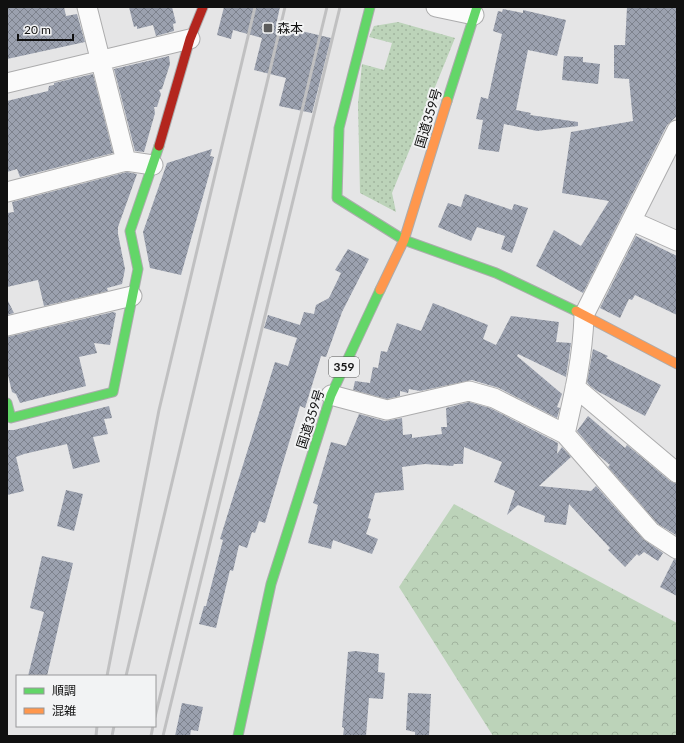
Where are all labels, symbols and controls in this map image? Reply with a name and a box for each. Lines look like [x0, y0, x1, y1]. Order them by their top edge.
scale bar [18, 16, 73, 42]
place label: 森本 [277, 20, 303, 36]
text: 20 m [24, 22, 51, 37]
marker: 森本 [262, 22, 274, 34]
street label: 国道359号 [411, 86, 445, 150]
road number: 359 [329, 357, 359, 377]
street label: 国道359号 [293, 387, 327, 451]
legend [16, 675, 156, 727]
text: 順調 [52, 683, 76, 698]
text: 混雑 [52, 703, 76, 718]

